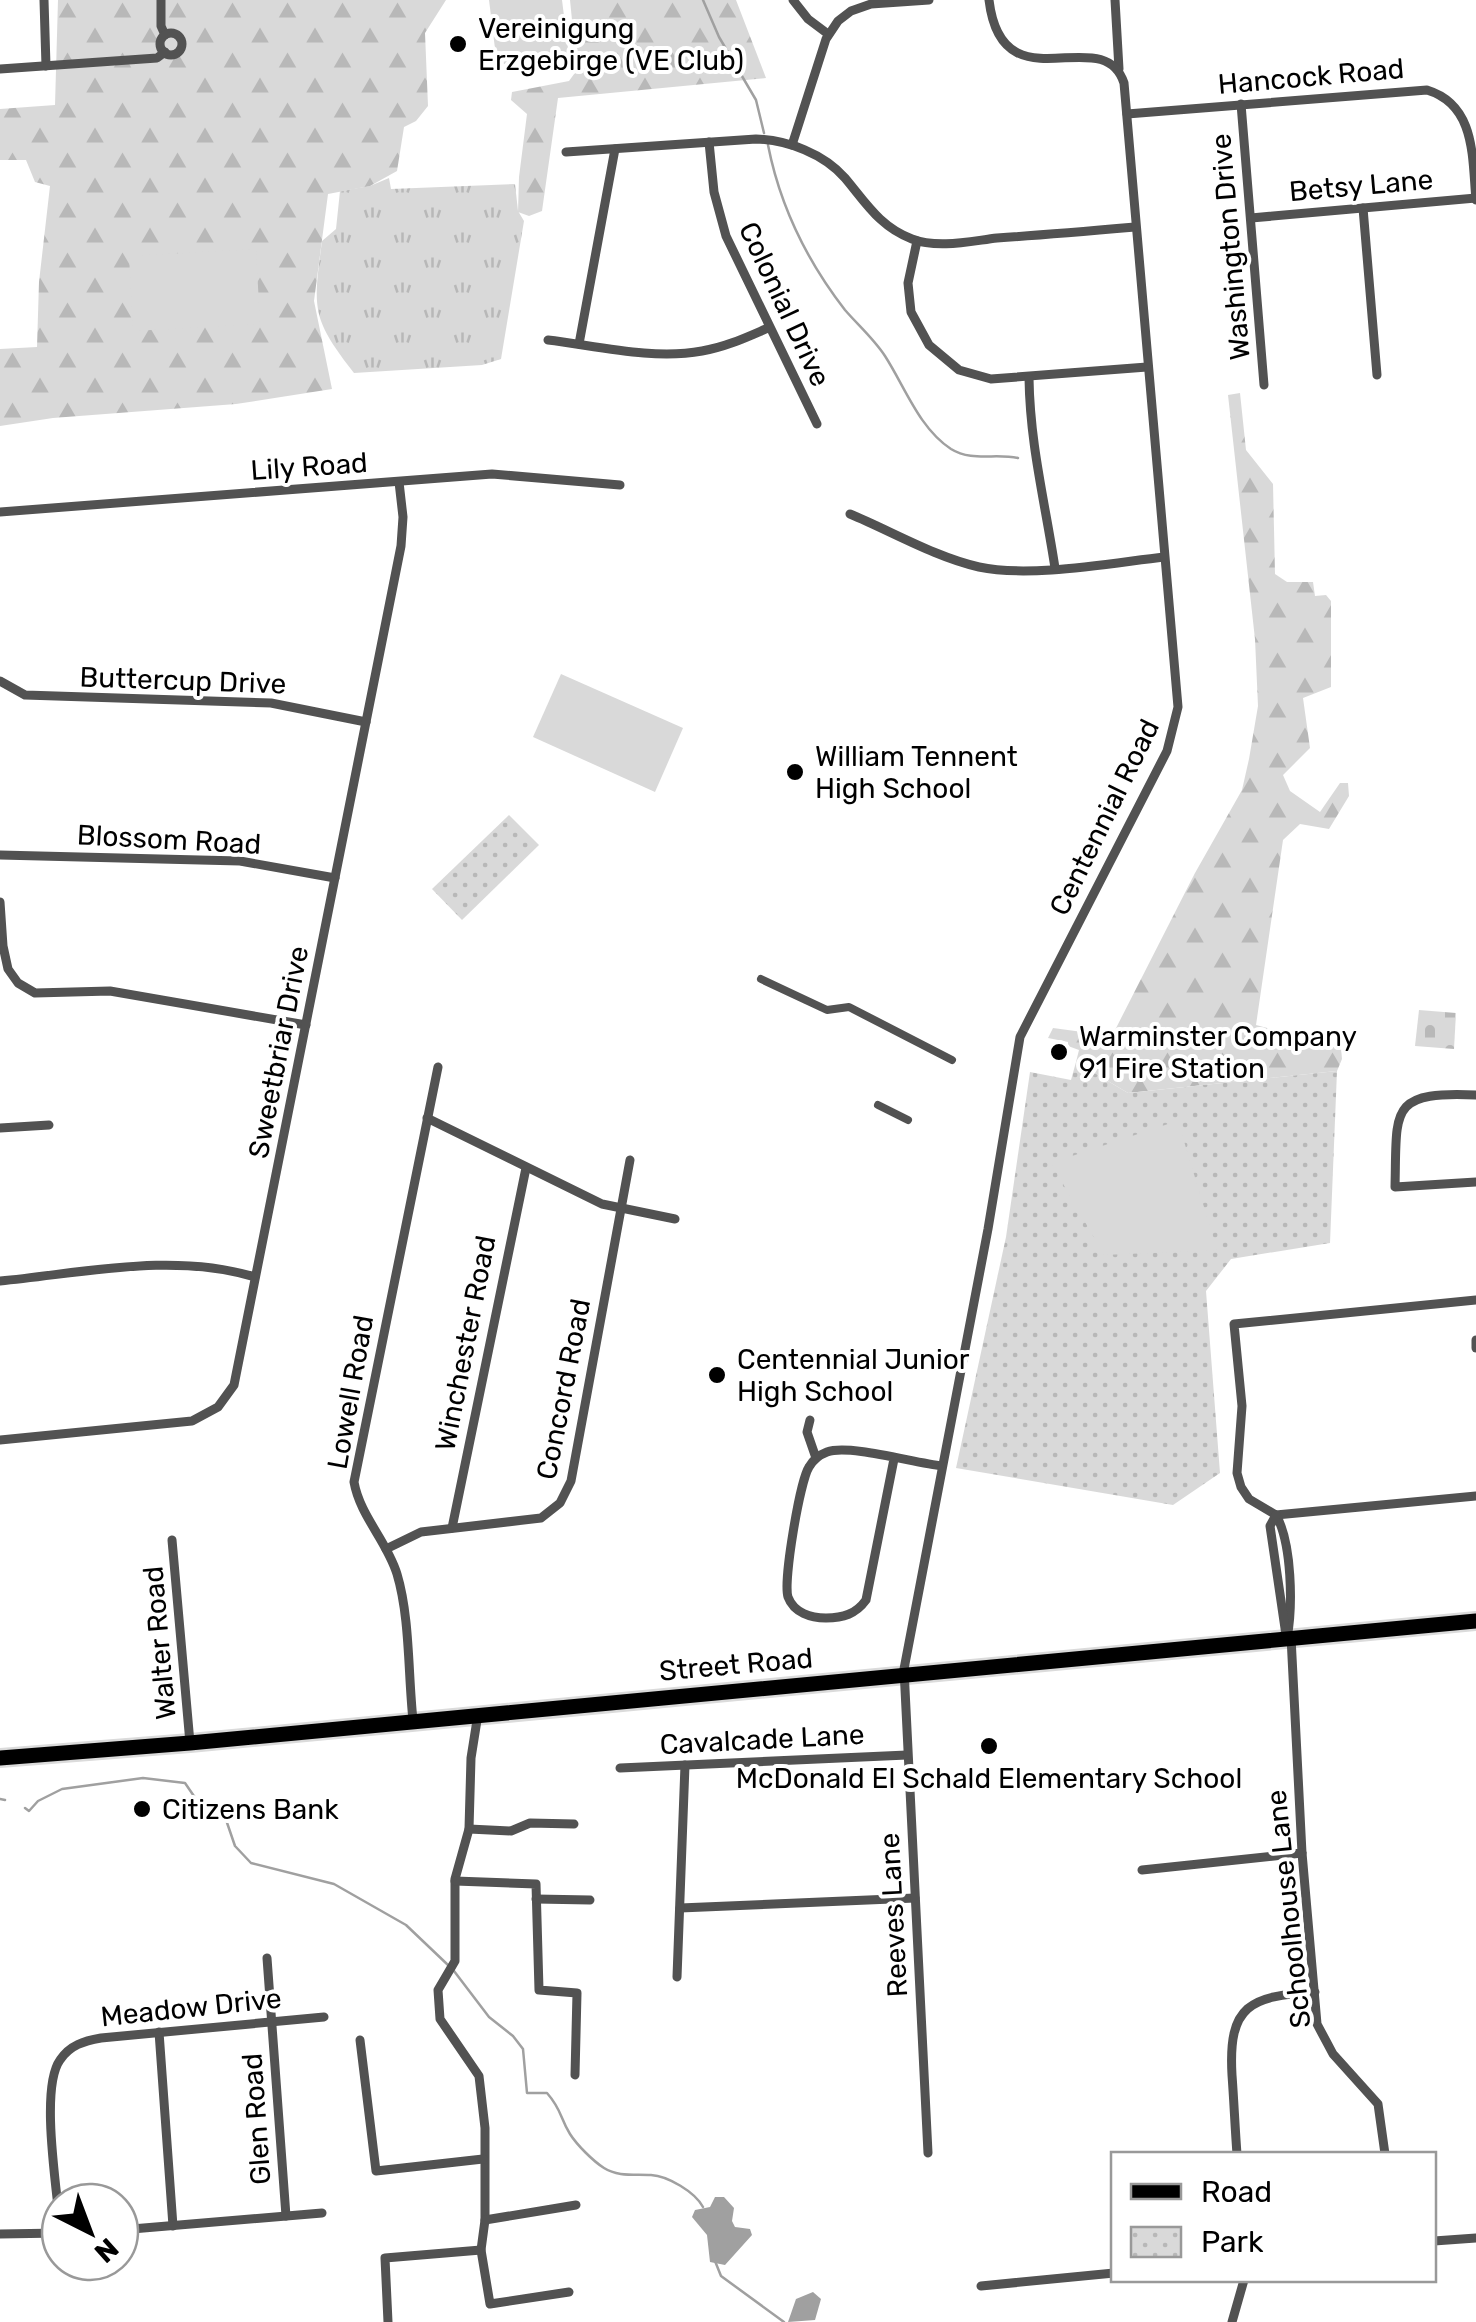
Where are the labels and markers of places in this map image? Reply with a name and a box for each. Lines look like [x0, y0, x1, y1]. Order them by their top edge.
place label: Vereinigung Erzgebirge (VE Club) [478, 12, 744, 77]
marker: Vereinigung Erzgebirge (VE Club) [447, 33, 469, 55]
place label: William Tennent High School [815, 740, 1018, 805]
marker: William Tennent High School [784, 761, 806, 783]
place label: Warminster Company 91 Fire Station [1079, 1020, 1357, 1085]
marker: Warminster Company 91 Fire Station [1048, 1041, 1070, 1063]
place label: Centennial Junior High School [737, 1343, 970, 1408]
marker: Centennial Junior High School [706, 1364, 728, 1386]
marker: McDonald El Schald Elementary School [978, 1735, 1000, 1757]
place label: McDonald El Schald Elementary School [736, 1762, 1242, 1795]
place label: Citizens Bank [162, 1793, 339, 1826]
marker: Citizens Bank [131, 1798, 153, 1820]

